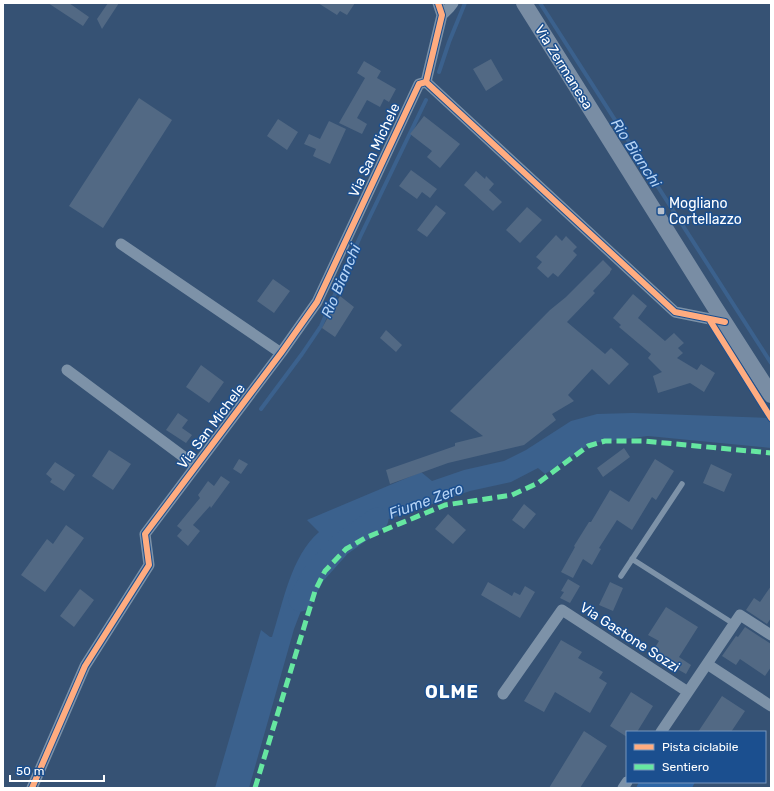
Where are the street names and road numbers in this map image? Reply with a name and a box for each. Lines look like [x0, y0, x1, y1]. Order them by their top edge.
street label: Via Zermanesa [531, 22, 596, 113]
street label: Via San Michele [345, 100, 404, 200]
street label: Via San Michele [174, 380, 249, 472]
street label: Via Gastone Sozzi [577, 599, 683, 676]

